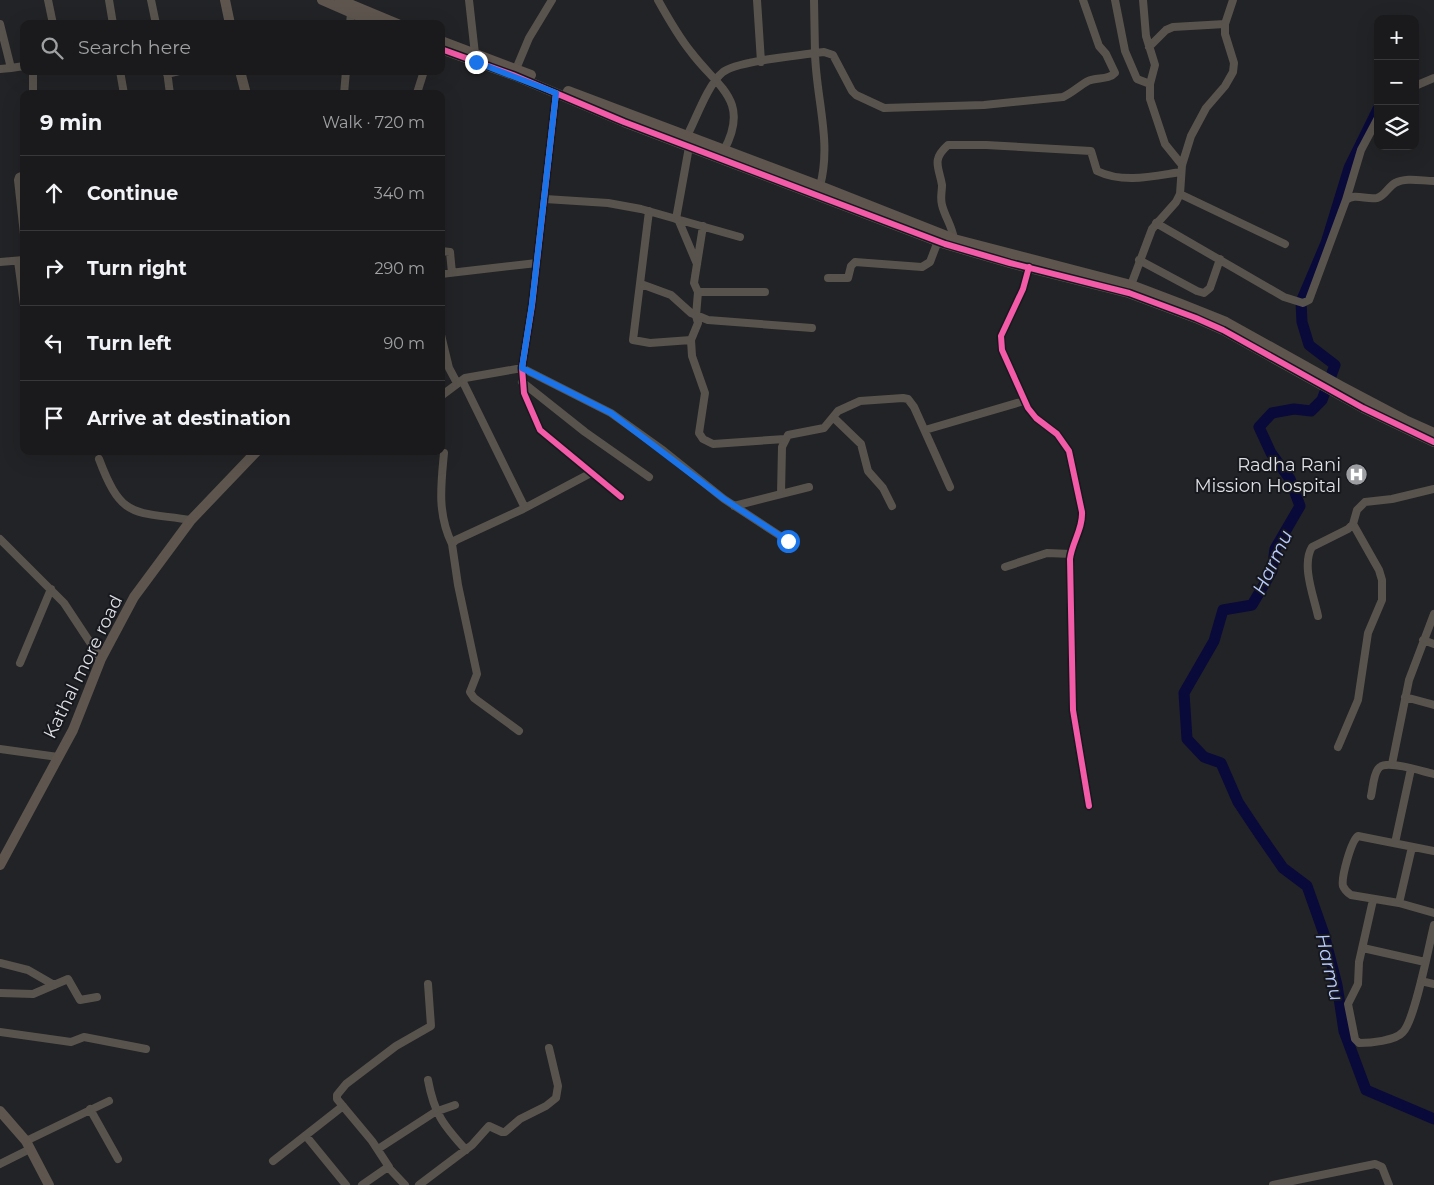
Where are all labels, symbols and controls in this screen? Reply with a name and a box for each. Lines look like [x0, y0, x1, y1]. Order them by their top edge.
map controls [1374, 15, 1419, 150]
button: + [1374, 15, 1419, 60]
search box [20, 20, 445, 75]
icon: search [38, 34, 66, 62]
text: Search here [78, 36, 191, 59]
route end [465, 51, 488, 74]
button: − [1374, 60, 1419, 105]
button: layers [1374, 105, 1419, 150]
text: 9 min [40, 110, 102, 135]
text: Walk · 720 m [322, 113, 425, 132]
icon: ahead [40, 179, 68, 207]
text: Continue [87, 182, 178, 205]
text: 340 m [374, 184, 425, 203]
icon: right [40, 254, 68, 282]
text: Turn right [87, 257, 187, 280]
text: 290 m [374, 259, 425, 278]
icon: left [40, 329, 68, 357]
text: Turn left [87, 332, 172, 355]
text: 90 m [383, 334, 425, 353]
icon: arrive [40, 404, 68, 432]
text: Arrive at destination [87, 407, 291, 430]
place label: Radha Rani Mission Hospital [1194, 454, 1341, 497]
hospital icon: Radha Rani Mission Hospital [1345, 463, 1369, 487]
water label: Harmu [1248, 526, 1297, 598]
route start [777, 530, 800, 553]
street label: Kathal more road [39, 592, 127, 742]
water label: Harmu [1311, 931, 1348, 1003]

